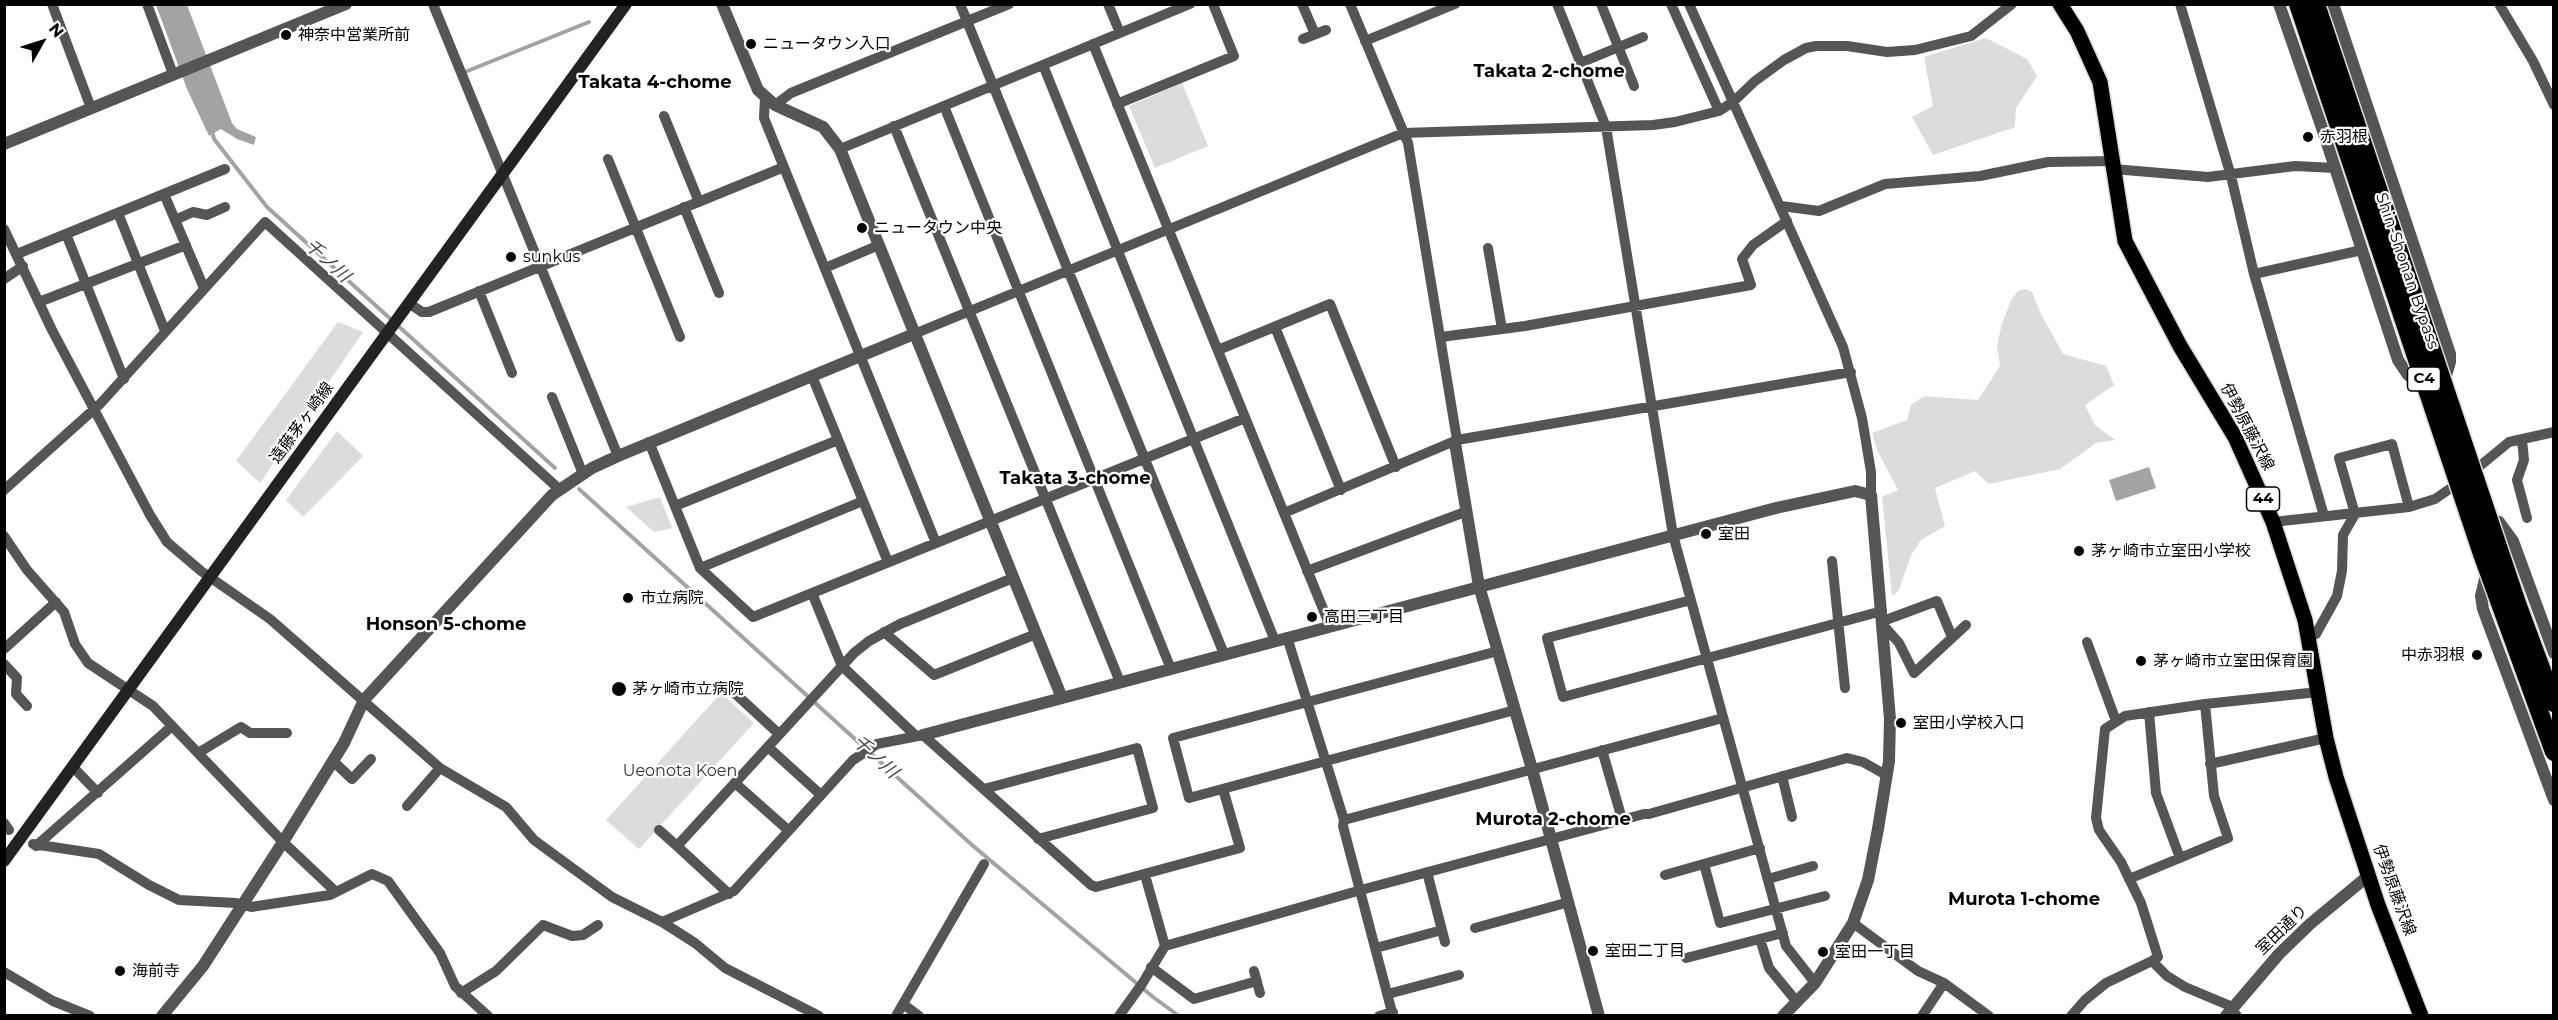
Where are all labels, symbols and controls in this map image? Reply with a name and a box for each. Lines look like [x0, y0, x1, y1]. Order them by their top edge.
north arrow [12, 12, 72, 72]
text: N [45, 19, 68, 41]
place label: 神奈中営業所前 [298, 25, 410, 45]
marker: 神奈中営業所前 [279, 28, 293, 42]
place label: ニュータウン入口 [763, 34, 891, 54]
marker: ニュータウン入口 [744, 37, 758, 51]
district label: Takata 2-chome [1473, 61, 1625, 83]
district label: Takata 4-chome [578, 72, 732, 94]
place label: 赤羽根 [2320, 127, 2368, 147]
marker: 赤羽根 [2301, 130, 2315, 144]
street label: Shin-Shonan Bypass [2371, 190, 2443, 352]
place label: ニュータウン中央 [874, 218, 1002, 238]
marker: ニュータウン中央 [855, 221, 869, 235]
water label: 千ノ川 [300, 235, 354, 287]
place label: sunkus [523, 247, 580, 267]
marker: sunkus [504, 250, 518, 264]
road number: C4 [2408, 367, 2440, 391]
street label: 遠藤茅ヶ崎線 [266, 379, 338, 467]
street label: 伊勢原藤沢線 [2216, 380, 2278, 474]
district label: Takata 3-chome [999, 468, 1151, 490]
road number: 44 [2246, 487, 2280, 511]
place label: 室田 [1718, 524, 1750, 544]
marker: 室田 [1699, 527, 1713, 541]
place label: 茅ヶ崎市立室田小学校 [2091, 541, 2251, 561]
marker: 茅ヶ崎市立室田小学校 [2072, 544, 2086, 558]
place label: 市立病院 [640, 588, 704, 608]
marker: 市立病院 [621, 591, 635, 605]
place label: 高田三丁目 [1324, 607, 1404, 627]
marker: 高田三丁目 [1305, 610, 1319, 624]
district label: Honson 5-chome [366, 614, 526, 636]
place label: 中赤羽根 [2401, 645, 2465, 665]
marker: 中赤羽根 [2470, 648, 2484, 662]
place label: 茅ヶ崎市立室田保育園 [2153, 651, 2313, 671]
marker: 茅ヶ崎市立室田保育園 [2134, 654, 2148, 668]
place label: 茅ヶ崎市立病院 [632, 679, 744, 699]
marker: 茅ヶ崎市立病院 [610, 680, 628, 698]
place label: 室田小学校入口 [1913, 713, 2025, 733]
marker: 室田小学校入口 [1894, 716, 1908, 730]
water label: 千ノ川 [848, 731, 902, 783]
park label: Ueonota Koen [623, 761, 737, 781]
district label: Murota 2-chome [1475, 809, 1631, 831]
street label: 伊勢原藤沢線 [2369, 842, 2419, 938]
district label: Murota 1-chome [1948, 889, 2100, 911]
street label: 室田通り [2252, 901, 2312, 959]
place label: 室田二丁目 [1605, 941, 1685, 961]
place label: 室田一丁目 [1835, 942, 1915, 962]
marker: 室田二丁目 [1586, 944, 1600, 958]
marker: 室田一丁目 [1816, 945, 1830, 959]
place label: 海前寺 [132, 961, 180, 981]
marker: 海前寺 [113, 964, 127, 978]

